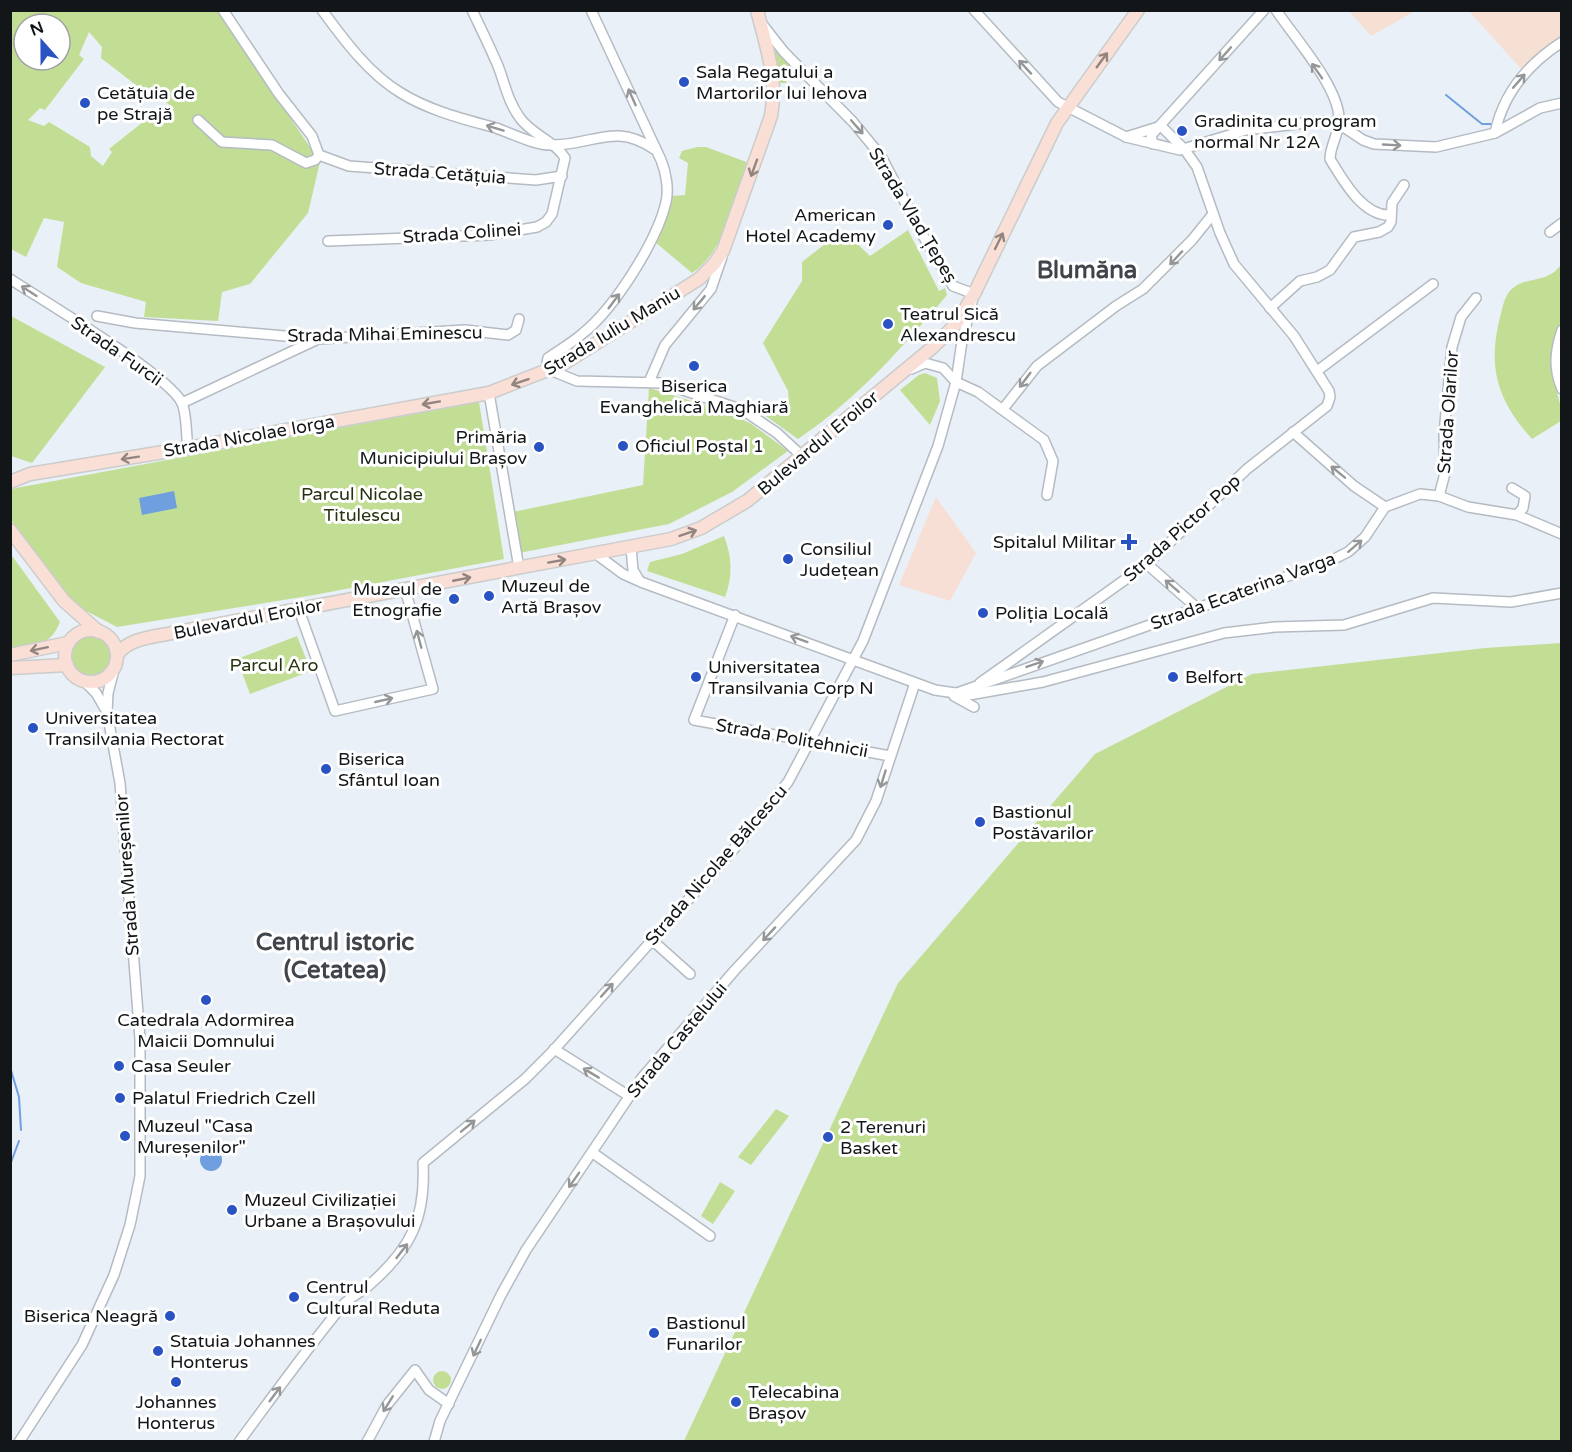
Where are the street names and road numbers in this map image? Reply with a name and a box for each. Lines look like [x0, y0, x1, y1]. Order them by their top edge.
street label: Strada Vlad Țepeș [864, 143, 962, 287]
street label: Strada Cetățuia [373, 157, 507, 189]
street label: Strada Colinei [402, 218, 522, 248]
street label: Strada Iuliu Maniu [540, 282, 684, 380]
street label: Strada Furcii [67, 311, 167, 391]
street label: Strada Mihai Eminescu [287, 321, 483, 347]
street label: Strada Olarilor [1433, 350, 1463, 474]
street label: Bulevardul Eroilor [753, 386, 883, 500]
street label: Strada Nicolae Iorga [162, 410, 336, 462]
street label: Strada Pictor Pop [1119, 470, 1245, 586]
street label: Strada Ecaterina Varga [1148, 547, 1338, 635]
street label: Bulevardul Eroilor [172, 594, 324, 644]
street label: Strada Politehnicii [714, 714, 870, 762]
street label: Strada Nicolae Bălcescu [640, 780, 792, 950]
street label: Strada Mureșenilor [110, 793, 144, 957]
street label: Strada Castelului [622, 978, 732, 1102]

